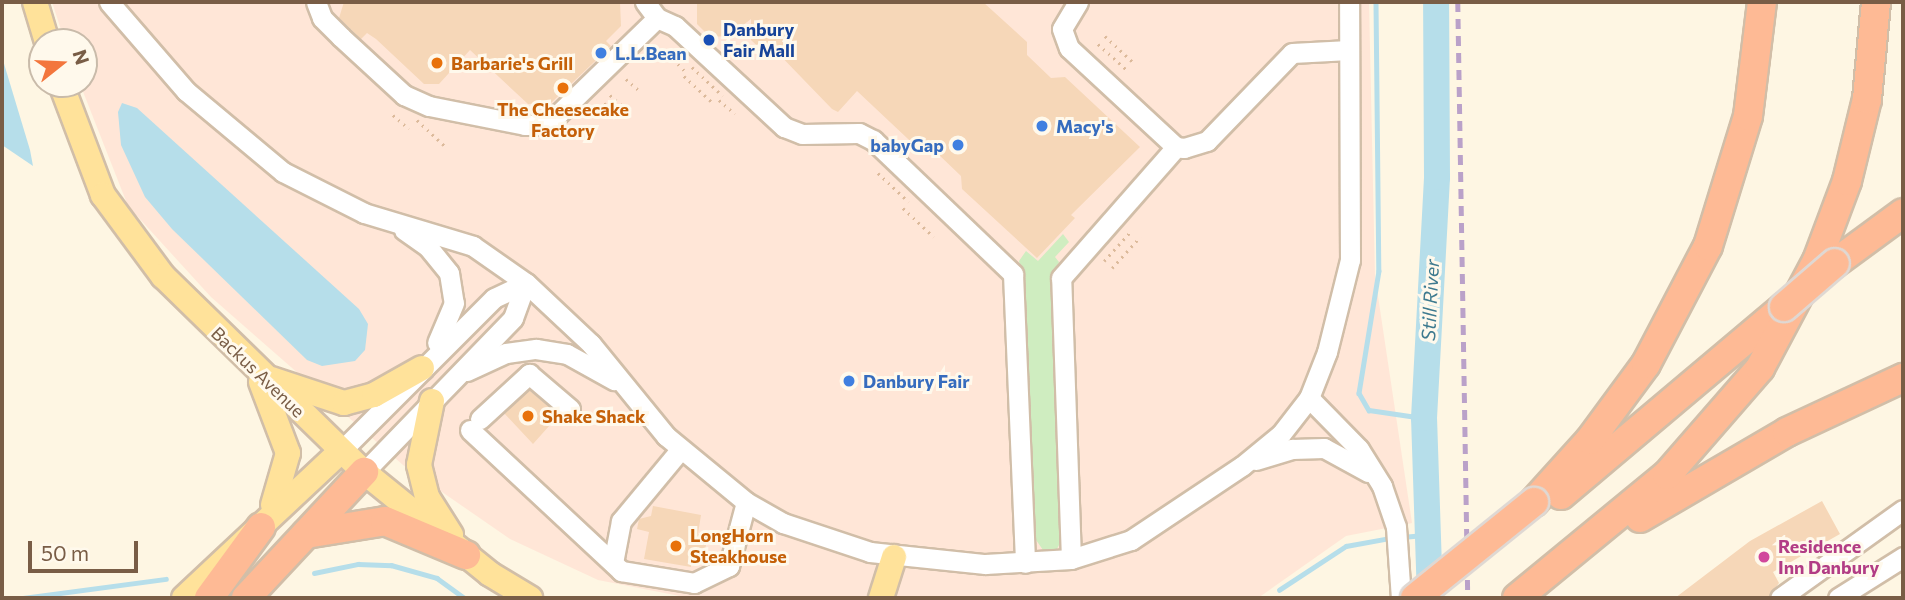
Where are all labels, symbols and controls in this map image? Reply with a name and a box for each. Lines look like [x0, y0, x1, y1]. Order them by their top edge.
place label: Danbury Fair Mall [723, 19, 795, 61]
north arrow [28, 28, 98, 98]
marker: Danbury Fair Mall [701, 32, 717, 48]
place label: L.L.Bean [615, 42, 687, 64]
marker: L.L.Bean [593, 45, 609, 61]
text: N [68, 47, 95, 67]
place label: Barbarie's Grill [451, 52, 573, 74]
marker: Barbarie's Grill [429, 55, 445, 71]
marker: The Cheesecake Factory [555, 80, 571, 96]
place label: The Cheesecake Factory [497, 99, 629, 142]
place label: Macy's [1056, 115, 1114, 137]
marker: Macy's [1034, 118, 1050, 134]
place label: babyGap [870, 134, 944, 156]
marker: babyGap [950, 137, 966, 153]
water label: Still River [1416, 259, 1444, 341]
street label: Backus Avenue [207, 322, 309, 422]
place label: Danbury Fair [863, 370, 970, 392]
marker: Danbury Fair [841, 373, 857, 389]
place label: Shake Shack [542, 405, 645, 427]
marker: Shake Shack [520, 408, 536, 424]
place label: LongHorn Steakhouse [690, 525, 787, 568]
scale bar [32, 526, 142, 570]
place label: Residence Inn Danbury [1778, 536, 1879, 578]
marker: LongHorn Steakhouse [668, 538, 684, 554]
text: 50 m [41, 540, 89, 565]
marker: Residence Inn Danbury [1756, 549, 1772, 565]

